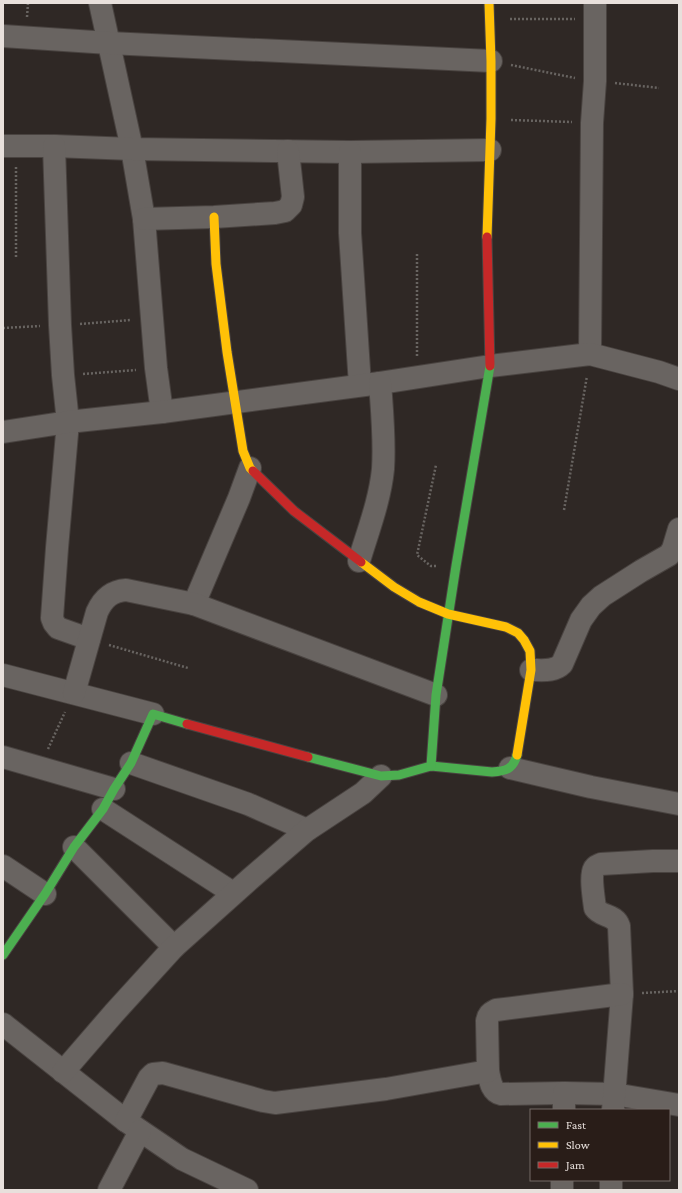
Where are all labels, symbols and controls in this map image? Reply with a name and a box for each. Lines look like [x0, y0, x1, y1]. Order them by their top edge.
legend [530, 1109, 670, 1181]
text: Fast [566, 1118, 587, 1132]
text: Slow [566, 1138, 590, 1152]
text: Jam [565, 1158, 585, 1172]

